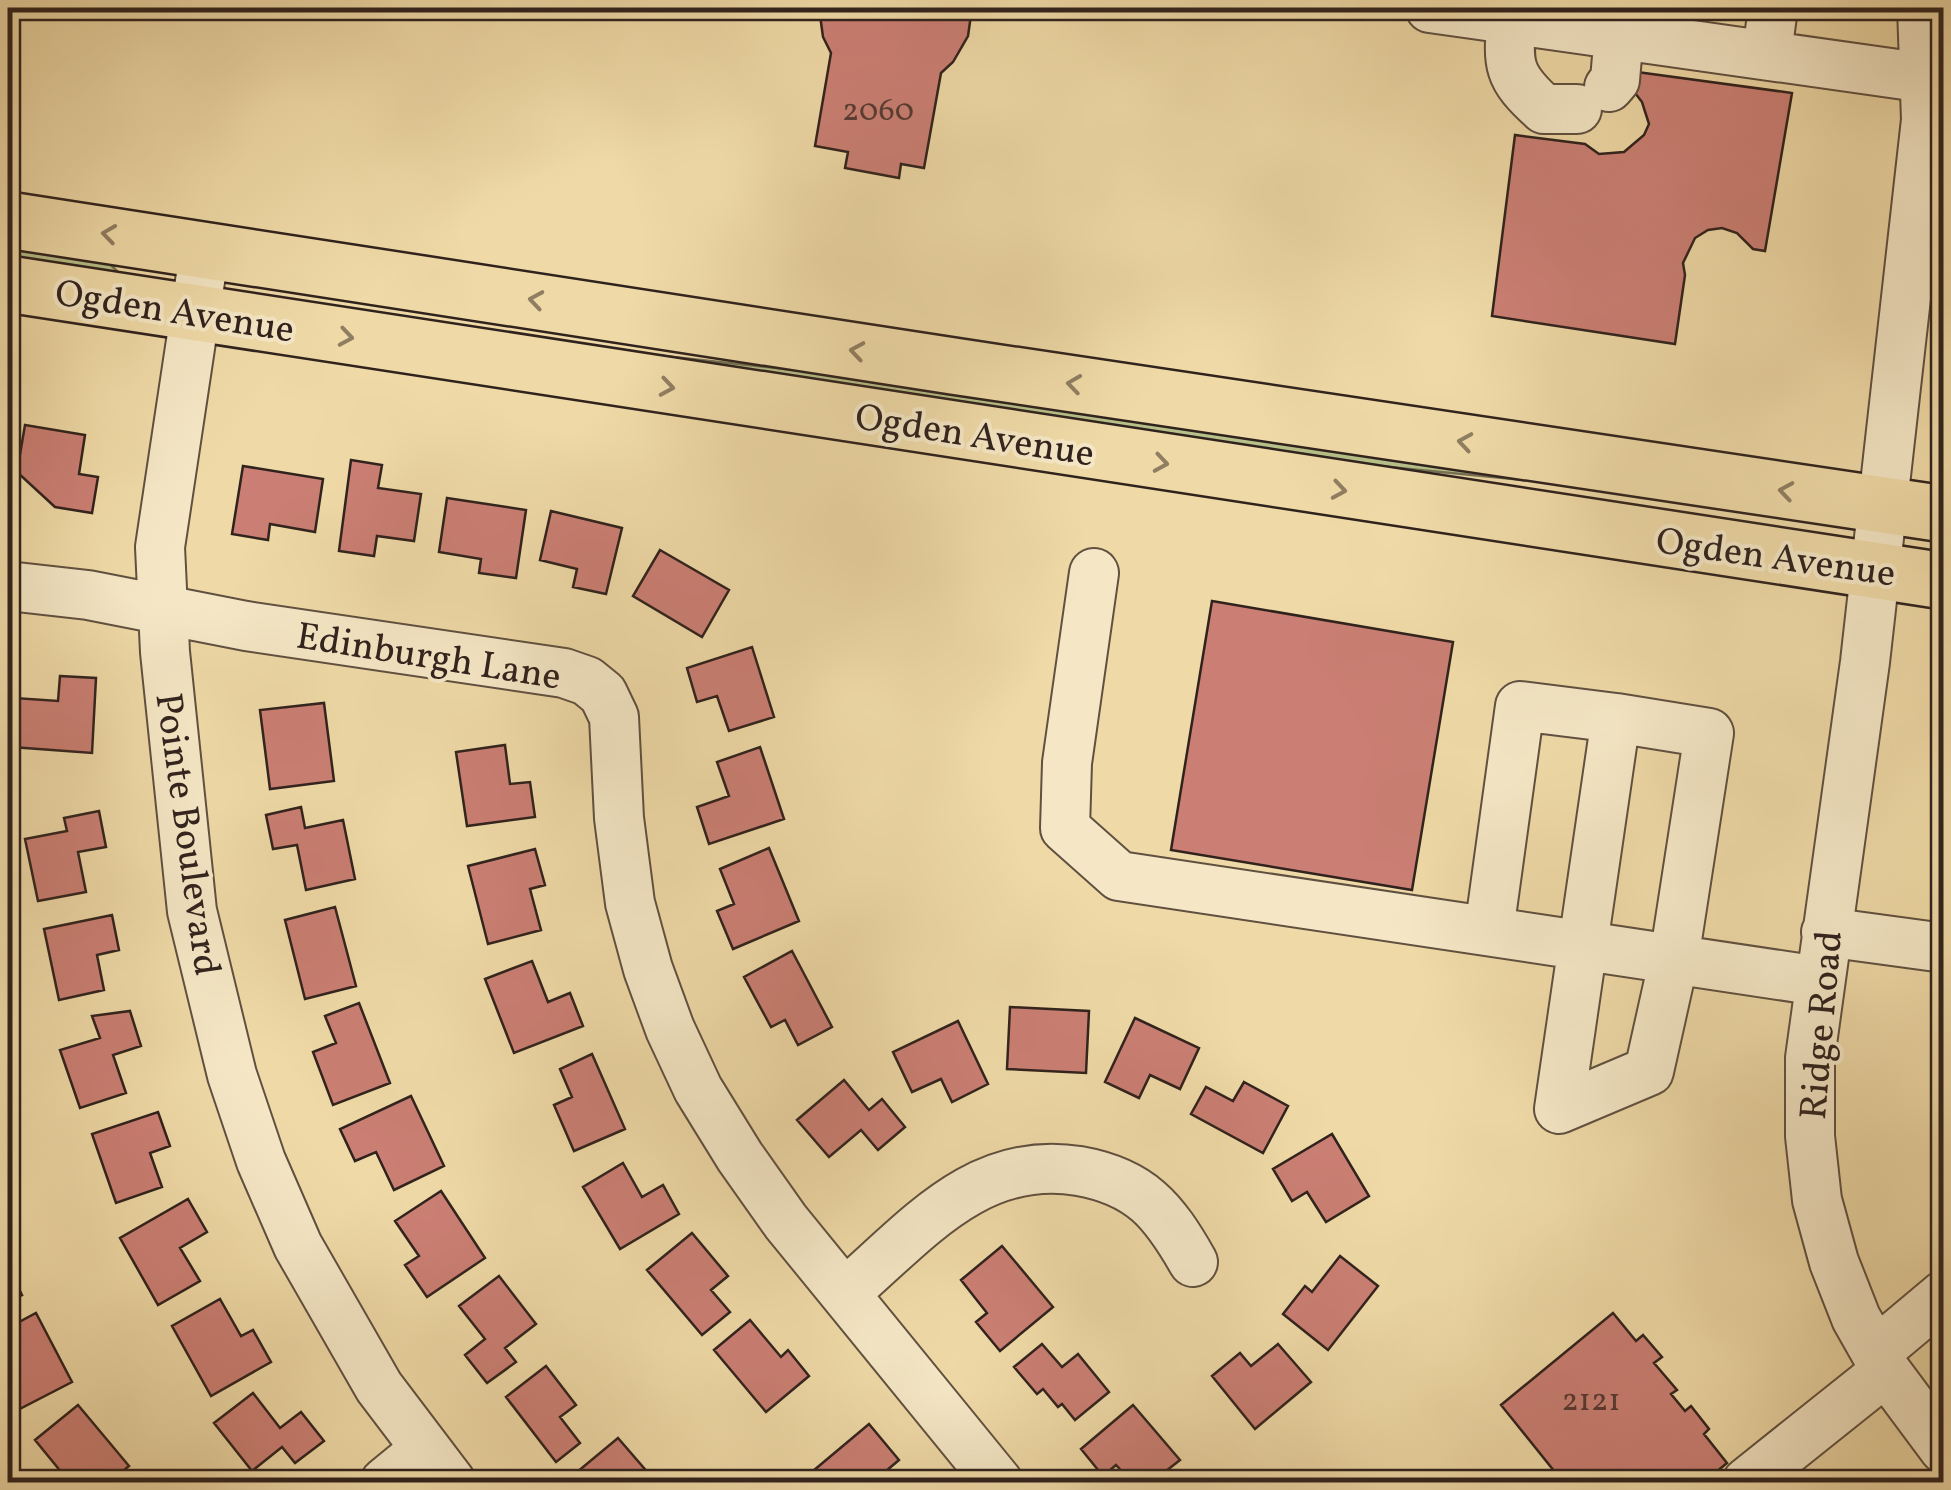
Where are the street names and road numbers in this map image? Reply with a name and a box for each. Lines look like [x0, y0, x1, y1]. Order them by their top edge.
street label: Ogden Avenue [51, 268, 298, 358]
street label: Ogden Avenue [851, 392, 1098, 482]
street label: Ogden Avenue [1652, 516, 1899, 602]
street label: Edinburgh Lane [292, 611, 565, 706]
street label: Pointe Boulevard [139, 690, 232, 979]
street label: Ridge Road [1789, 929, 1858, 1122]

